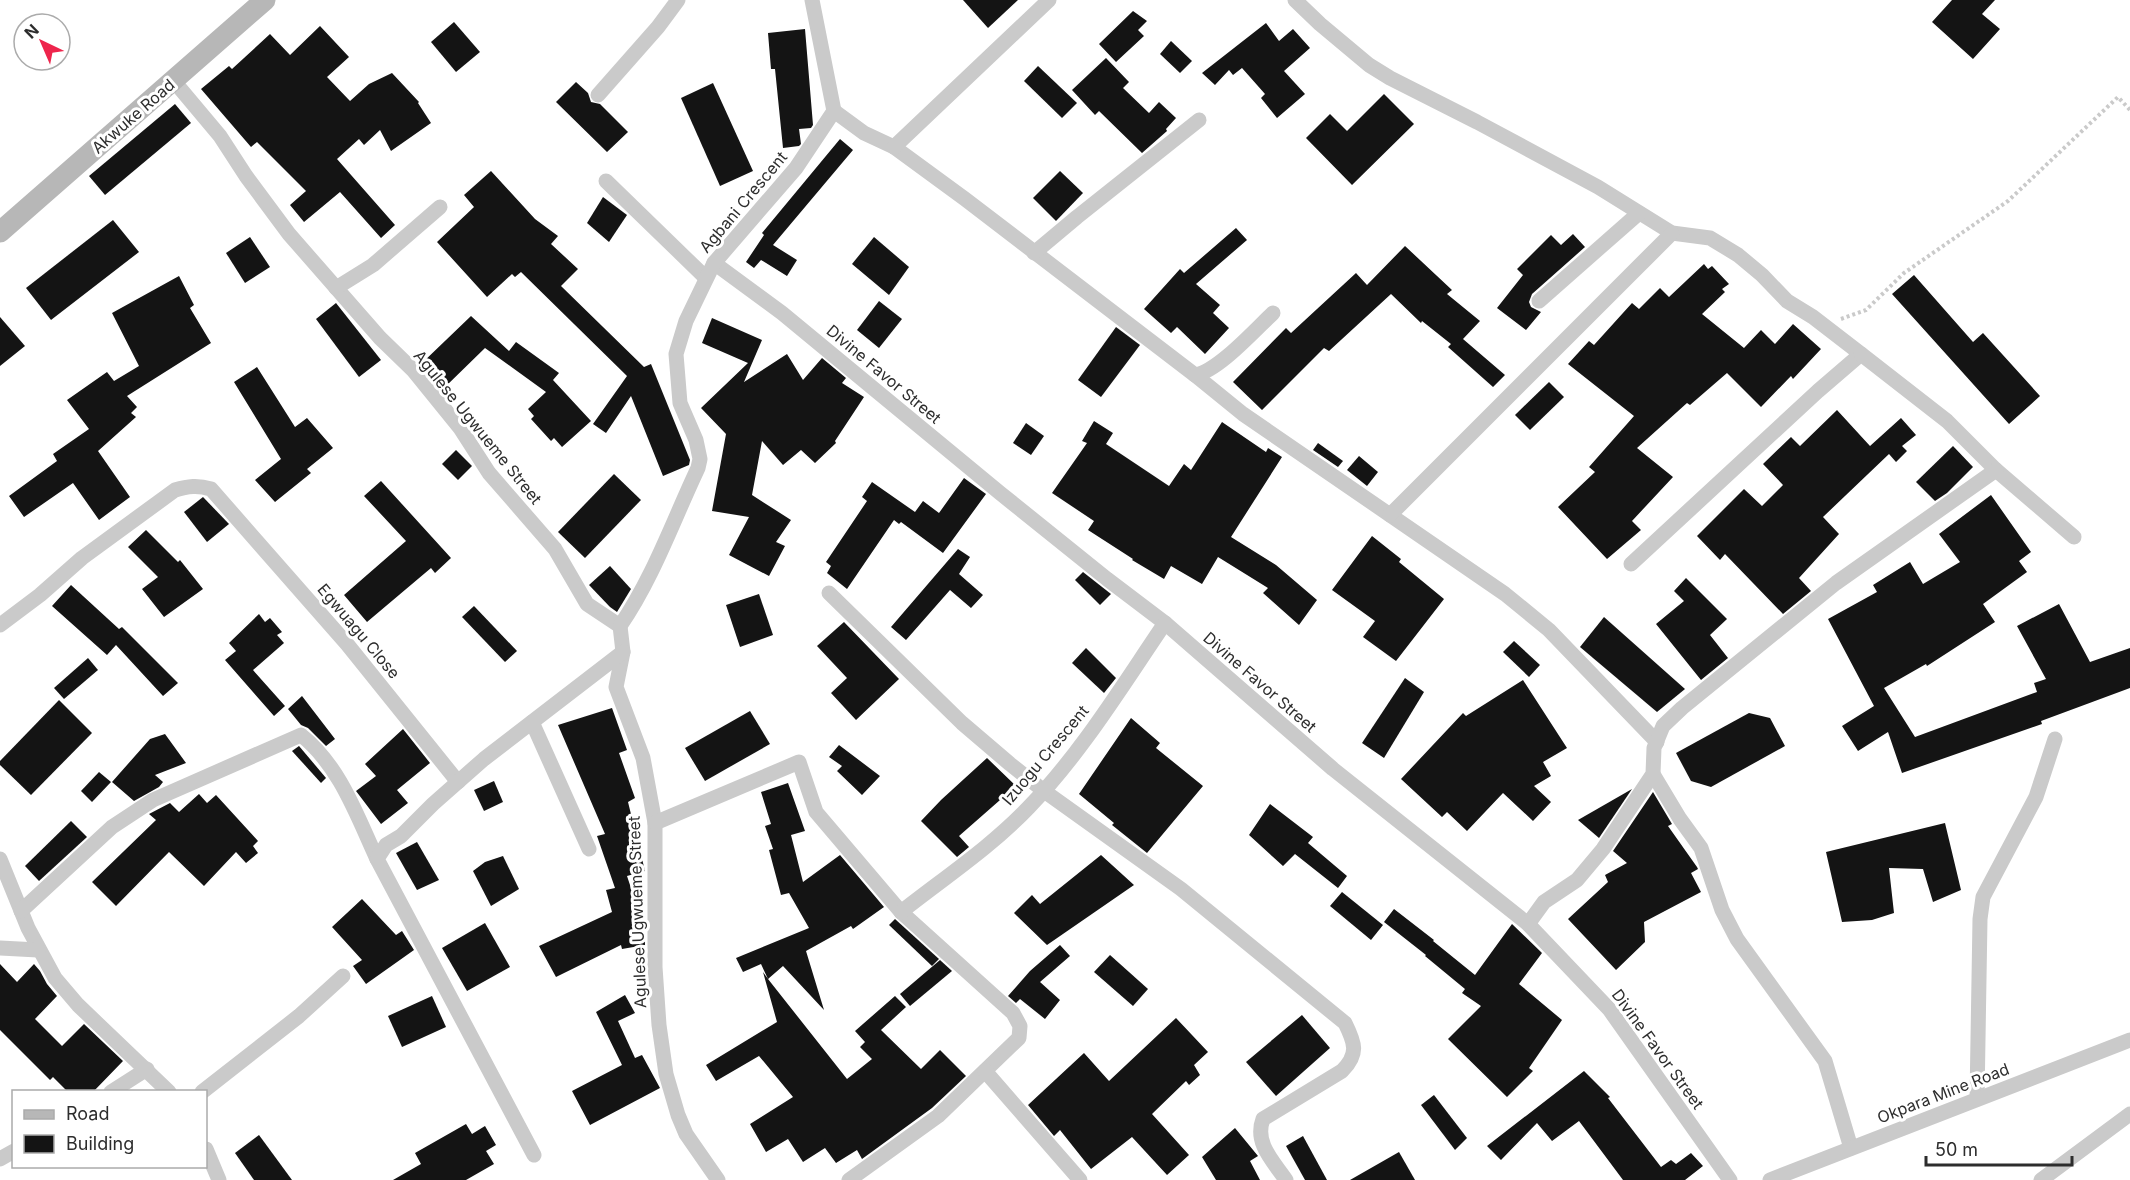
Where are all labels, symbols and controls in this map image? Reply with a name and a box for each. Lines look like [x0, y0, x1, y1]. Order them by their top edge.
north arrow [12, 12, 72, 72]
text: N [20, 20, 43, 43]
street label: Akwuke Road [87, 75, 179, 157]
street label: Agbani Crescent [695, 147, 791, 257]
street label: Divine Favor Street [823, 320, 945, 428]
street label: Agulese Ugwueme Street [410, 346, 546, 508]
street label: Egwuagu Close [314, 580, 404, 682]
street label: Divine Favor Street [1199, 627, 1321, 737]
street label: Izuogu Crescent [997, 701, 1093, 809]
street label: Agulese Ugwueme Street [624, 816, 650, 1008]
street label: Divine Favor Street [1608, 985, 1708, 1113]
street label: Okpara Mine Road [1874, 1059, 2012, 1127]
legend [12, 1090, 207, 1168]
text: Road [66, 1103, 109, 1124]
scale bar [1926, 1129, 2072, 1167]
text: Building [66, 1133, 134, 1154]
text: 50 m [1935, 1139, 1978, 1160]

